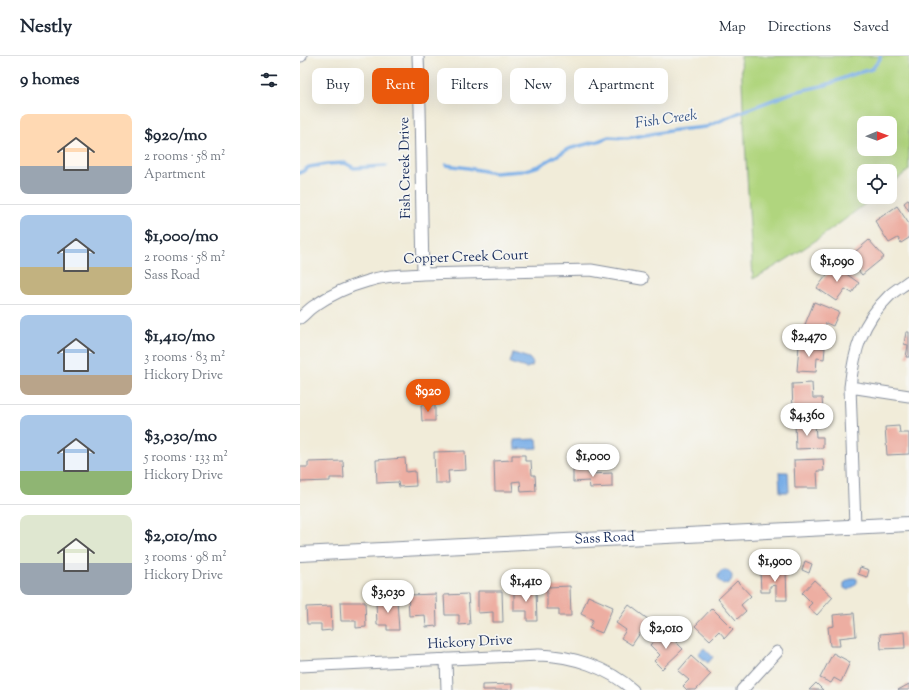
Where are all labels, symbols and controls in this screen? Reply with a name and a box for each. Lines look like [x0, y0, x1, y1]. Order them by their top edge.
text: Nestly [20, 14, 72, 41]
text: Map [719, 18, 746, 38]
text: Directions [768, 18, 831, 38]
text: Saved [853, 18, 889, 38]
text: 9 homes [20, 68, 79, 92]
chip: Buy [312, 68, 364, 104]
chip: Rent [372, 68, 429, 104]
chip: Filters [437, 68, 502, 104]
chip: New [510, 68, 566, 104]
chip: Apartment [574, 68, 668, 104]
icon: filters [258, 69, 280, 91]
water label: Fish Creek [634, 105, 699, 135]
north arrow [857, 116, 897, 156]
map controls [857, 116, 897, 204]
street label: Fish Creek Drive [395, 117, 417, 219]
text: $920/mo [144, 124, 207, 148]
icon: home [52, 130, 100, 178]
text: 2 rooms · 58 m² [144, 148, 225, 166]
button: locate [857, 164, 897, 204]
text: Apartment [144, 166, 205, 184]
text: $1,000/mo [144, 225, 218, 249]
icon: home [52, 231, 100, 279]
street label: Copper Creek Court [403, 246, 529, 270]
text: 2 rooms · 58 m² [144, 249, 225, 267]
pin: $1,090 [804, 249, 870, 283]
text: $1,090 [820, 253, 854, 271]
text: Sass Road [144, 267, 200, 285]
pin: $2,470 [776, 324, 842, 358]
text: $1,410/mo [144, 325, 215, 349]
text: $2,470 [791, 328, 827, 346]
icon: home [52, 331, 100, 379]
text: 3 rooms · 83 m² [144, 349, 225, 367]
text: Hickory Drive [144, 367, 223, 385]
pin: $920 [404, 379, 452, 413]
text: $920 [415, 383, 441, 401]
pin: $4,360 [774, 403, 840, 437]
text: $4,360 [789, 407, 825, 425]
text: $3,030/mo [144, 425, 217, 449]
icon: home [52, 431, 100, 479]
pin: $1,000 [560, 444, 626, 478]
text: $1,000 [576, 448, 610, 466]
text: 5 rooms · 133 m² [144, 449, 228, 467]
text: Hickory Drive [144, 467, 223, 485]
text: $2,010/mo [144, 525, 217, 549]
street label: Sass Road [574, 528, 635, 550]
icon: home [52, 531, 100, 579]
text: 3 rooms · 98 m² [144, 549, 227, 567]
pin: $1,900 [742, 549, 808, 583]
text: $1,900 [758, 553, 792, 571]
text: Hickory Drive [144, 567, 223, 585]
pin: $1,410 [493, 569, 559, 603]
text: $1,410 [510, 573, 542, 591]
pin: $3,030 [355, 580, 421, 614]
text: $3,030 [371, 584, 405, 602]
pin: $2,010 [633, 616, 699, 650]
text: $2,010 [649, 620, 683, 638]
street label: Hickory Drive [427, 631, 513, 655]

